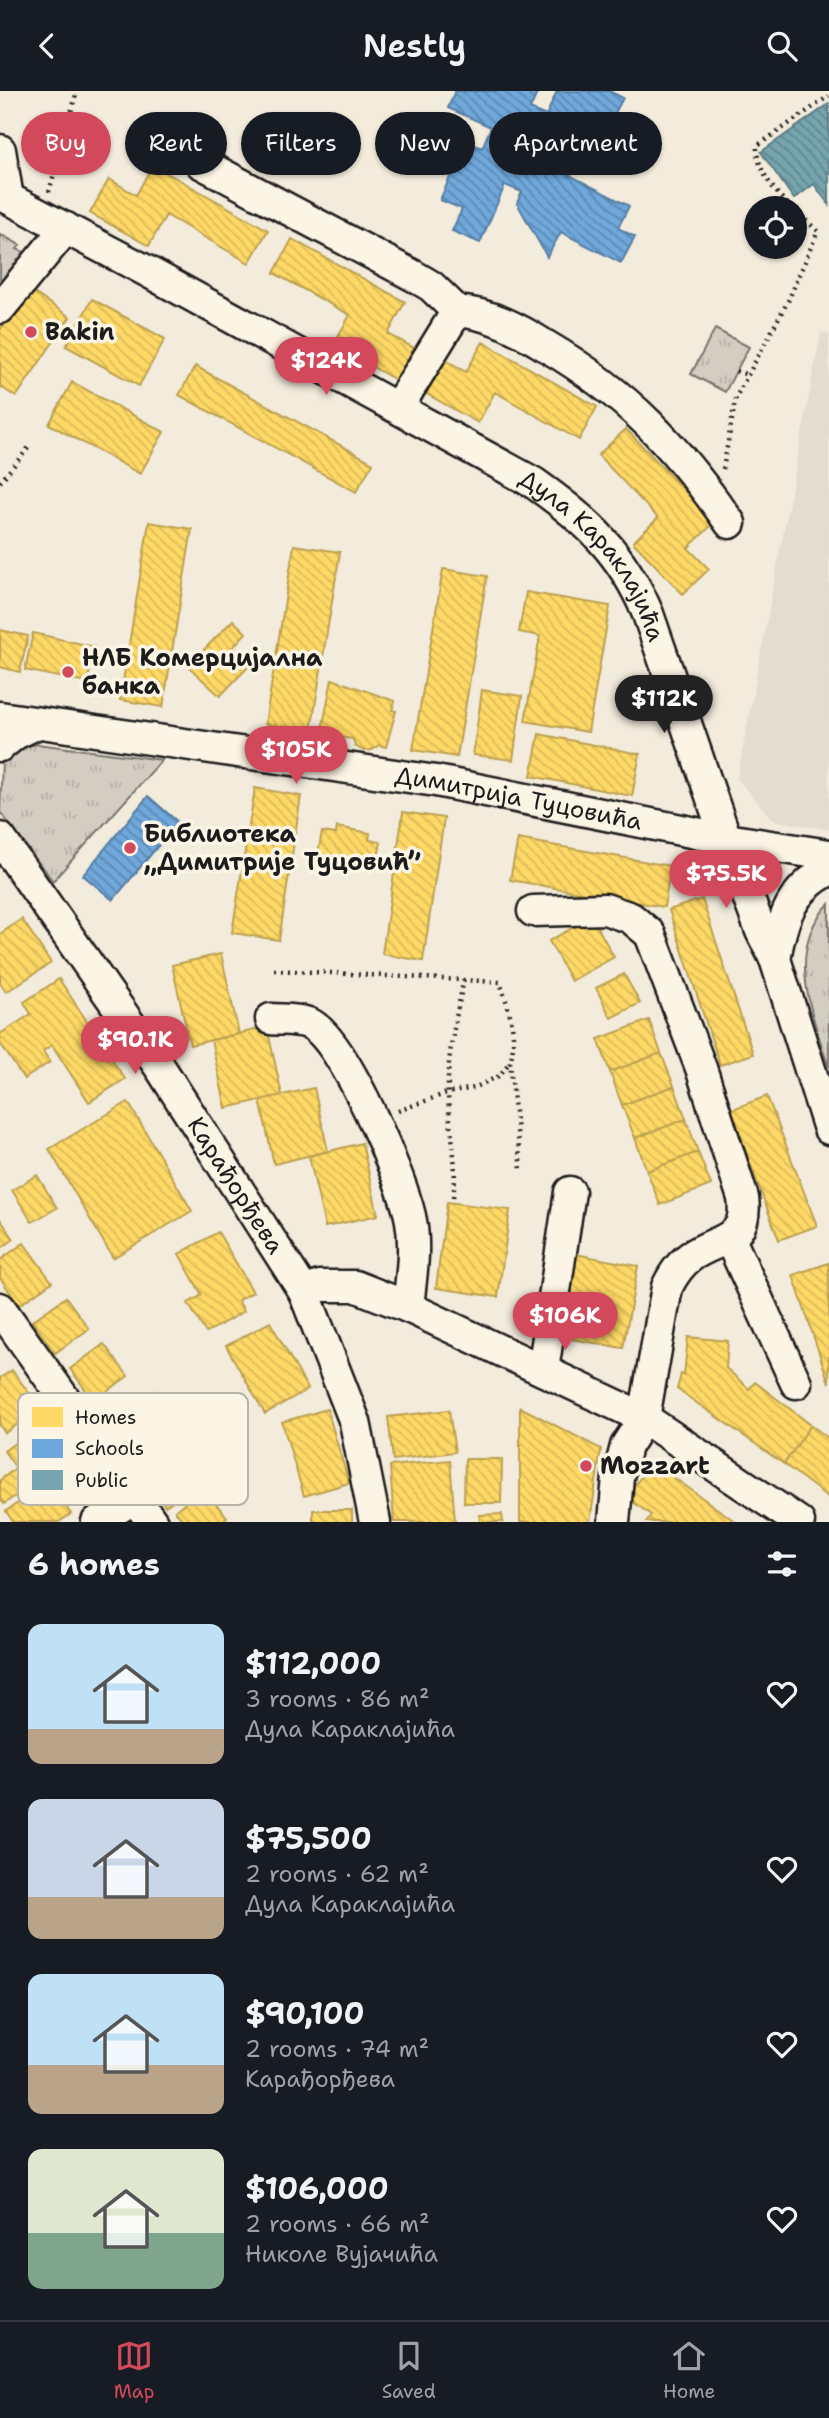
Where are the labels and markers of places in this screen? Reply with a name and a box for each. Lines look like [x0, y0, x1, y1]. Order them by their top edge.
place label: Bakin [45, 316, 115, 348]
marker: Bakin [23, 324, 39, 340]
pin: $124K [277, 337, 375, 397]
place label: НЛБ Комерцијална банка [82, 642, 323, 702]
marker: НЛБ Комерцијална банка [60, 664, 76, 680]
pin: $112K [615, 675, 713, 735]
pin: $105K [247, 727, 345, 786]
place label: Библиотека „Димитрије Туцовић” [144, 818, 421, 878]
marker: Библиотека „Димитрије Туцовић” [122, 840, 138, 856]
pin: $75.5K [669, 851, 783, 910]
pin: $90.1K [78, 1017, 192, 1076]
pin: $106K [516, 1293, 614, 1352]
place label: Mozzart [600, 1450, 710, 1482]
marker: Mozzart [578, 1458, 594, 1474]

